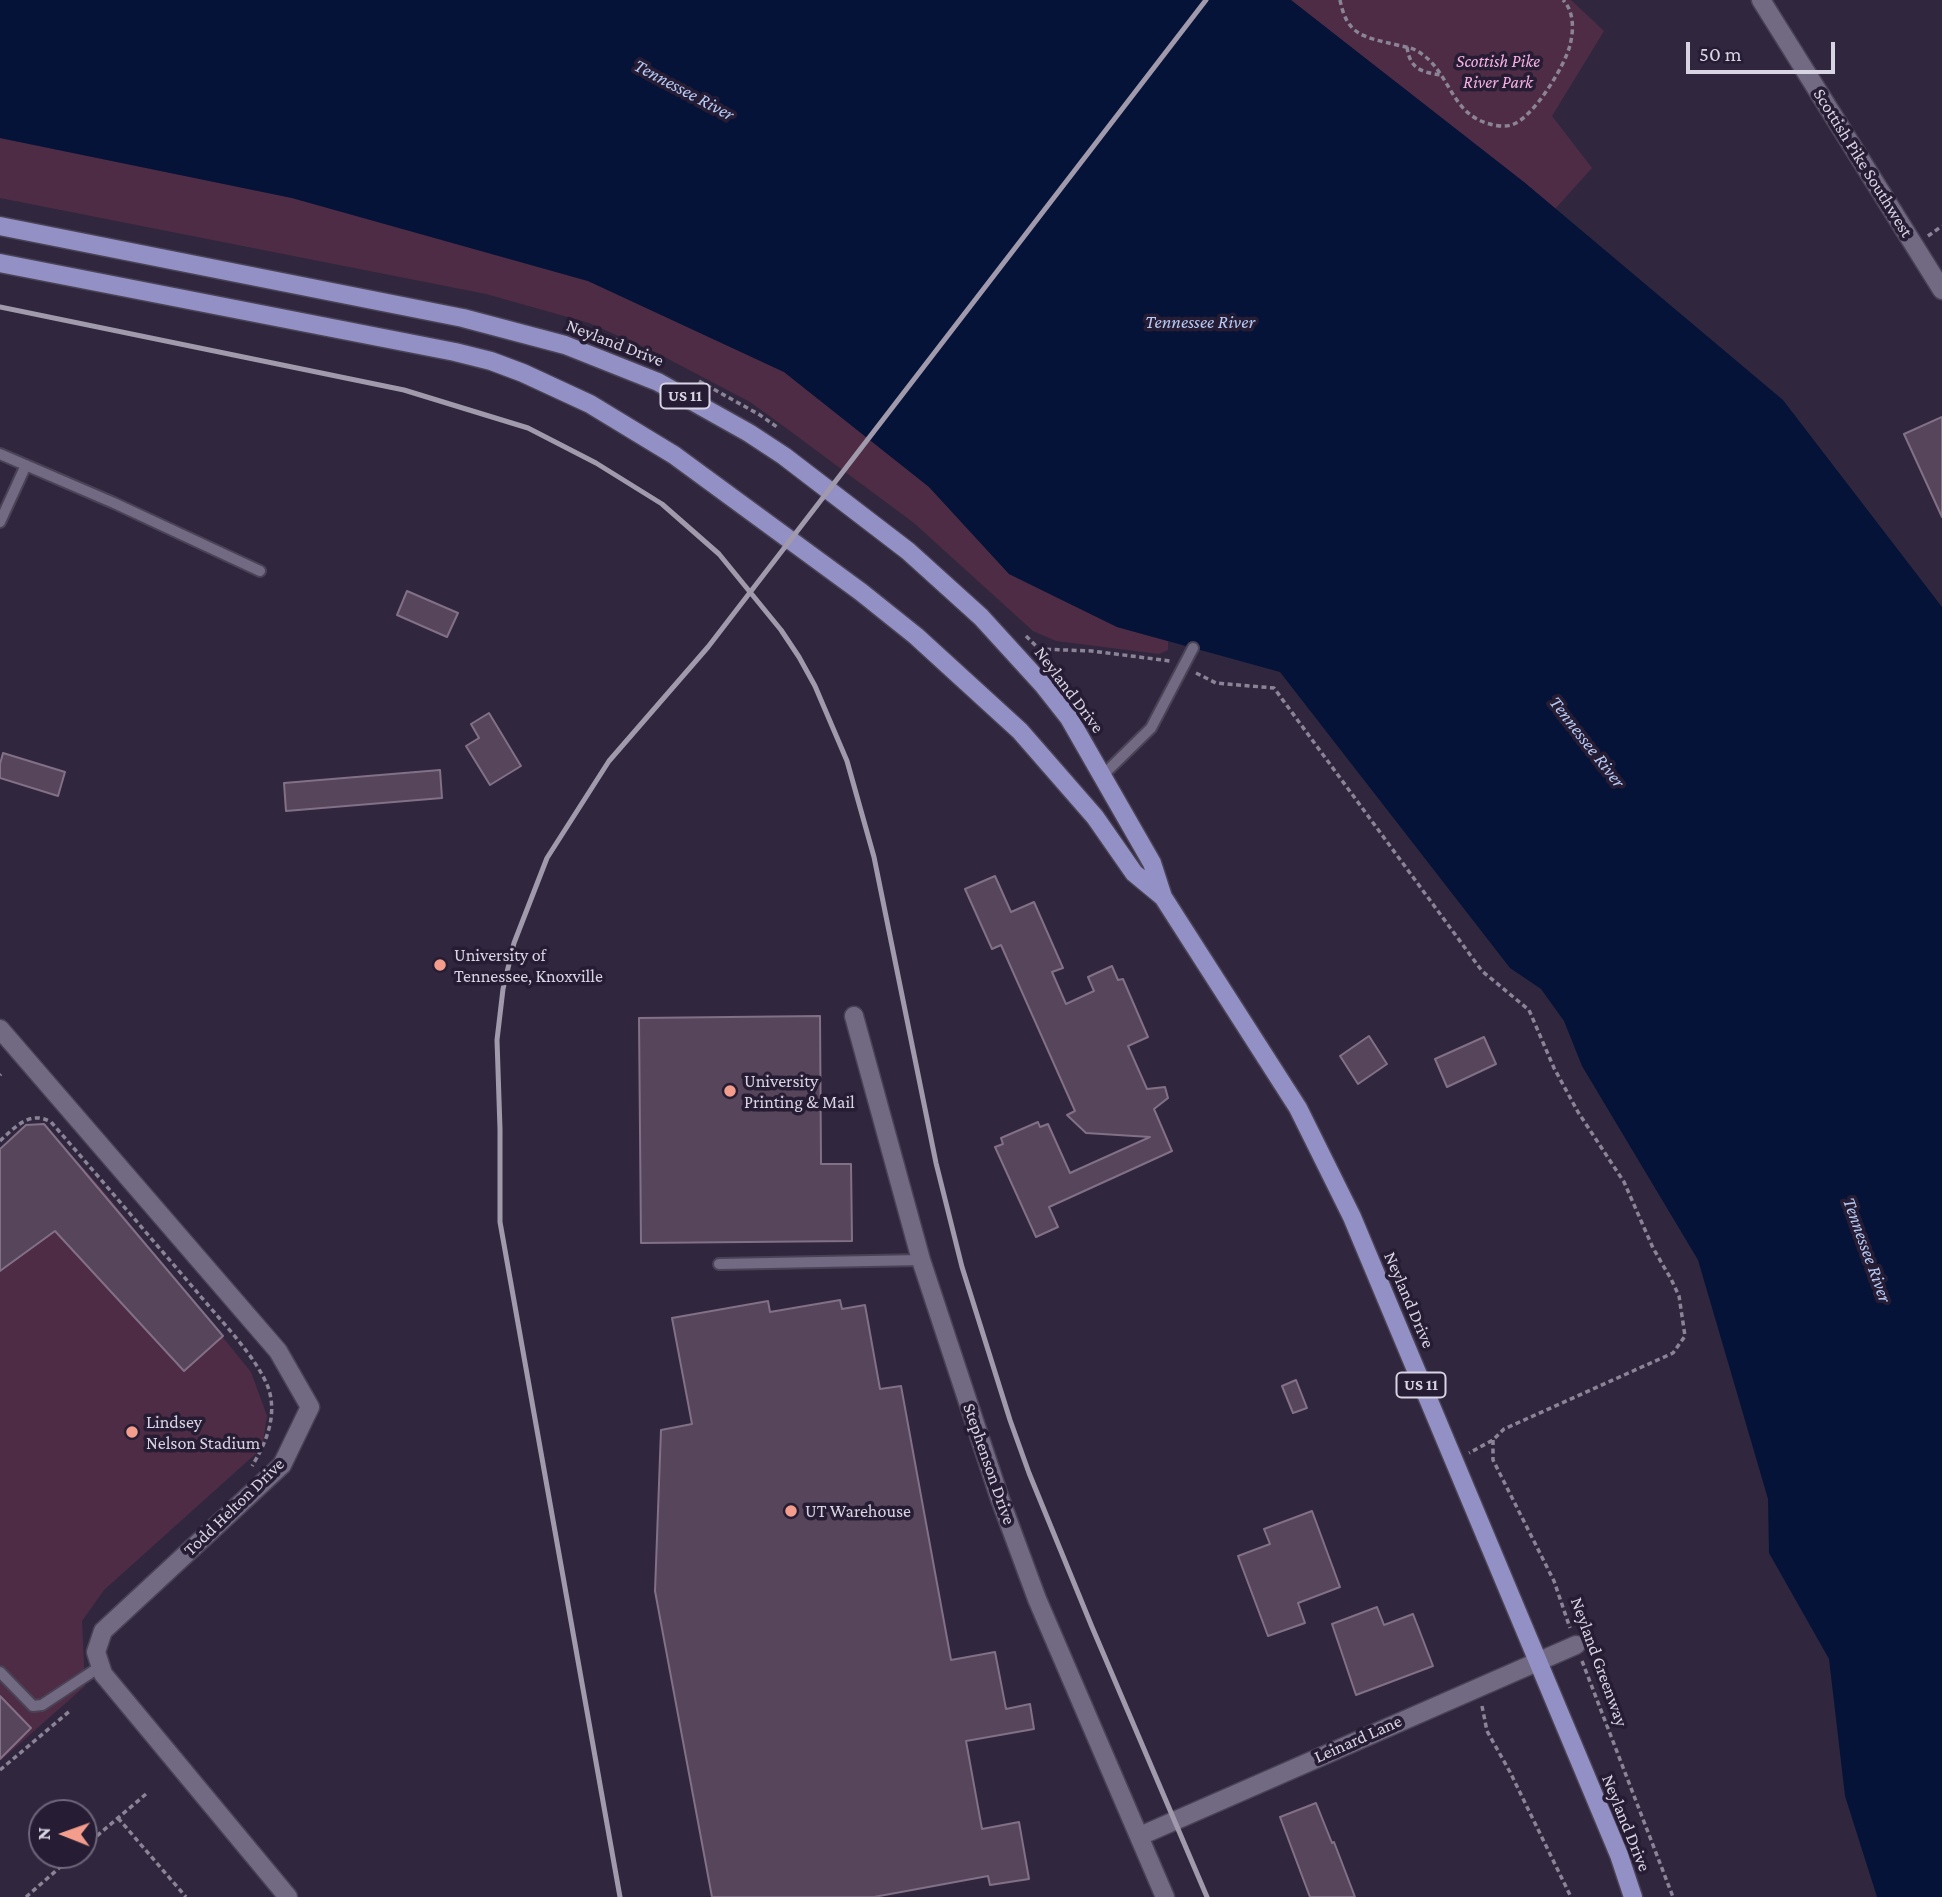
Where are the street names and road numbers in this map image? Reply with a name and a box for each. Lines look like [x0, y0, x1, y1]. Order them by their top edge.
street label: Scottish Pike Southwest [1808, 85, 1918, 241]
street label: Neyland Drive [563, 315, 667, 371]
road number: US 11 [660, 384, 710, 408]
street label: Neyland Drive [1029, 643, 1109, 737]
street label: Neyland Drive [1379, 1249, 1439, 1351]
road number: US 11 [1396, 1372, 1446, 1398]
street label: Stephenson Drive [958, 1400, 1020, 1528]
street label: Todd Helton Drive [179, 1453, 289, 1561]
street label: Neyland Greenway [1566, 1594, 1632, 1730]
street label: Leinard Lane [1311, 1710, 1405, 1768]
street label: Neyland Drive [1597, 1771, 1655, 1875]

